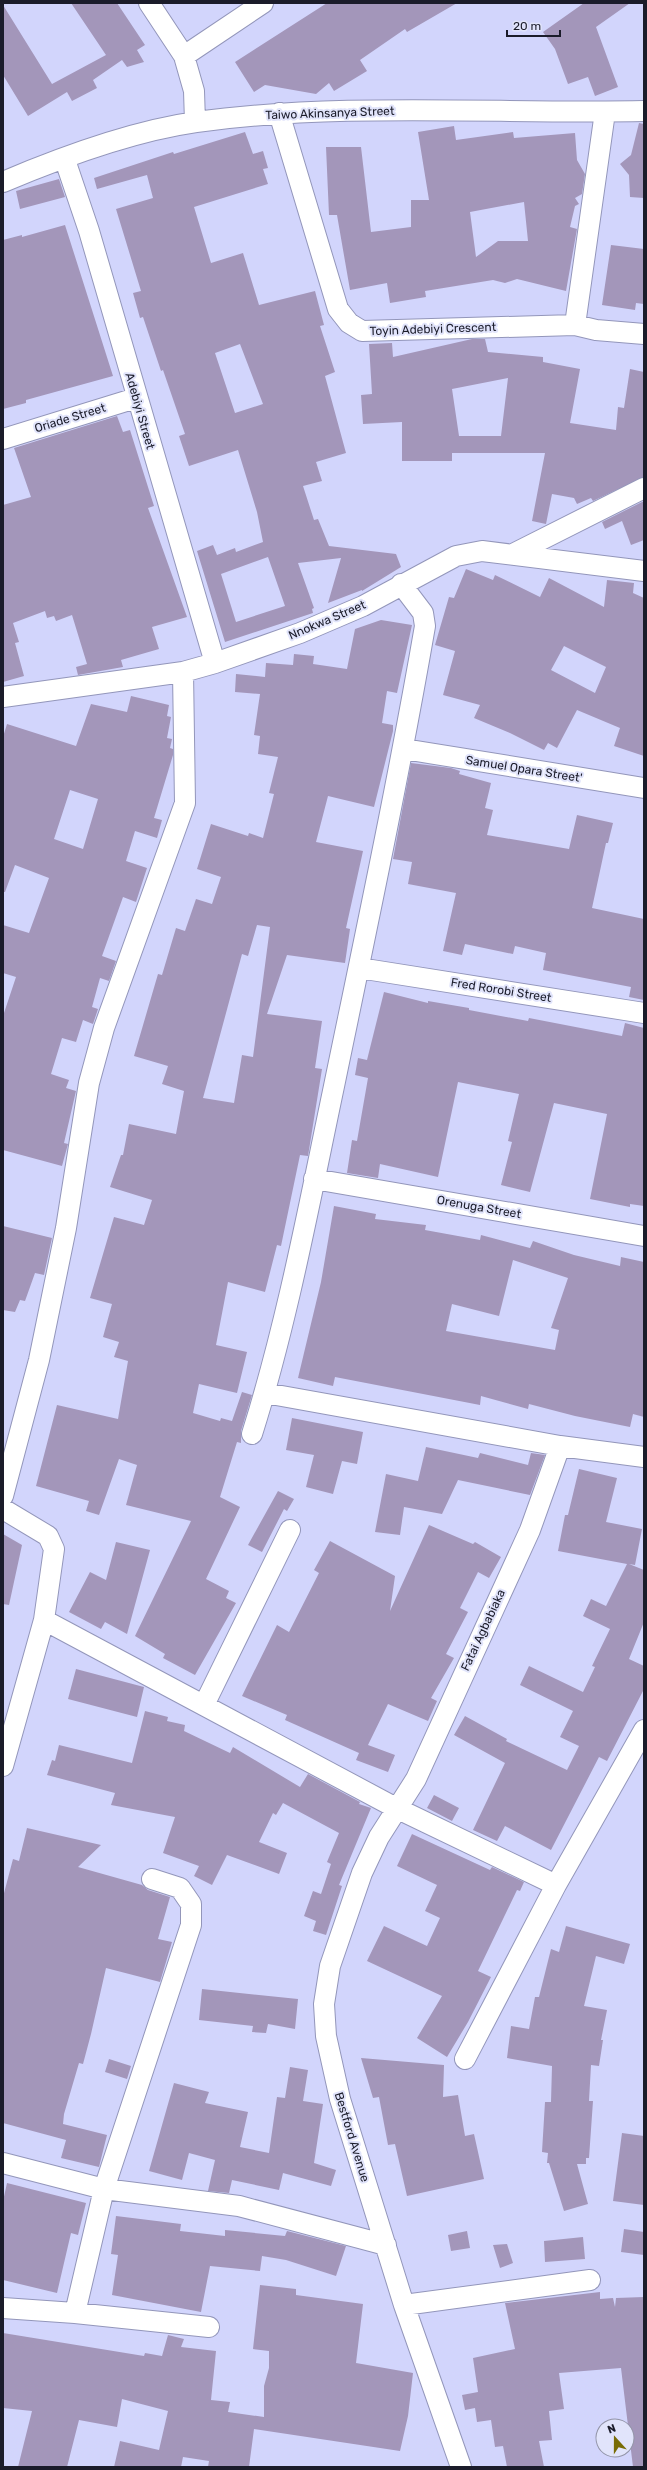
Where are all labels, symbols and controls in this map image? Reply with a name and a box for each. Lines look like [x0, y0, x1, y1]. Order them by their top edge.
scale bar [507, 12, 560, 38]
text: 20 m [513, 19, 541, 33]
street label: Taiwo Akinsanya Street [265, 104, 395, 122]
street label: Toyin Adebiyi Crescent [369, 320, 497, 338]
street label: Adebiyi Street [122, 371, 158, 451]
street label: Oriade Street [33, 400, 108, 435]
street label: Nnokwa Street [286, 597, 368, 643]
street label: Samuel Opara Street' [465, 753, 583, 785]
street label: Fred Rorobi Street [450, 975, 553, 1005]
street label: Orenuga Street [436, 1193, 522, 1221]
street label: Fatai Agbabiaka [458, 1587, 508, 1673]
street label: Bestford Avenue [332, 2090, 372, 2184]
north arrow [595, 2418, 635, 2458]
text: N [606, 2422, 618, 2437]

